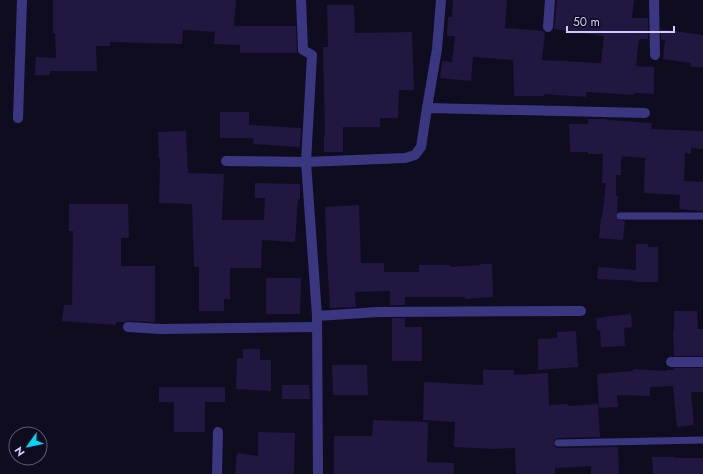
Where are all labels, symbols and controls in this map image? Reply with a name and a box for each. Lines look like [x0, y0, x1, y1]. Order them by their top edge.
scale bar [567, 8, 674, 34]
text: 50 m [573, 13, 600, 31]
north arrow [8, 426, 48, 466]
text: N [11, 443, 29, 459]

